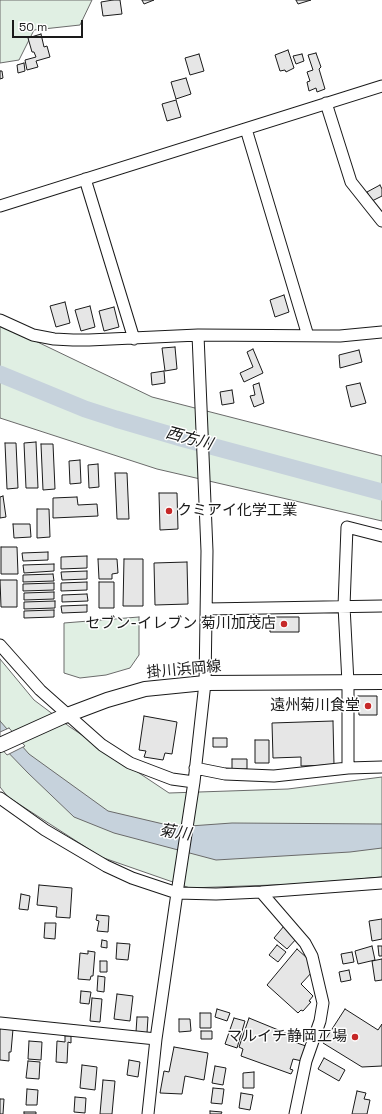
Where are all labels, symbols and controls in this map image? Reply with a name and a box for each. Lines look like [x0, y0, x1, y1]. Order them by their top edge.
scale bar [14, 12, 85, 38]
text: 50 m [19, 19, 47, 35]
water label: 西方川 [163, 424, 215, 454]
place label: クミアイ化学工業 [177, 502, 297, 520]
marker: クミアイ化学工業 [164, 506, 174, 516]
place label: セブン-イレブン 菊川加茂店 [85, 615, 276, 633]
marker: セブン-イレブン 菊川加茂店 [279, 619, 289, 629]
street label: 掛川浜岡線 [146, 658, 222, 682]
place label: 遠州菊川食堂 [270, 697, 360, 715]
marker: 遠州菊川食堂 [363, 701, 373, 711]
water label: 菊川 [158, 821, 192, 845]
place label: マルイチ静岡工場 [227, 1028, 347, 1046]
marker: マルイチ静岡工場 [350, 1032, 360, 1042]

